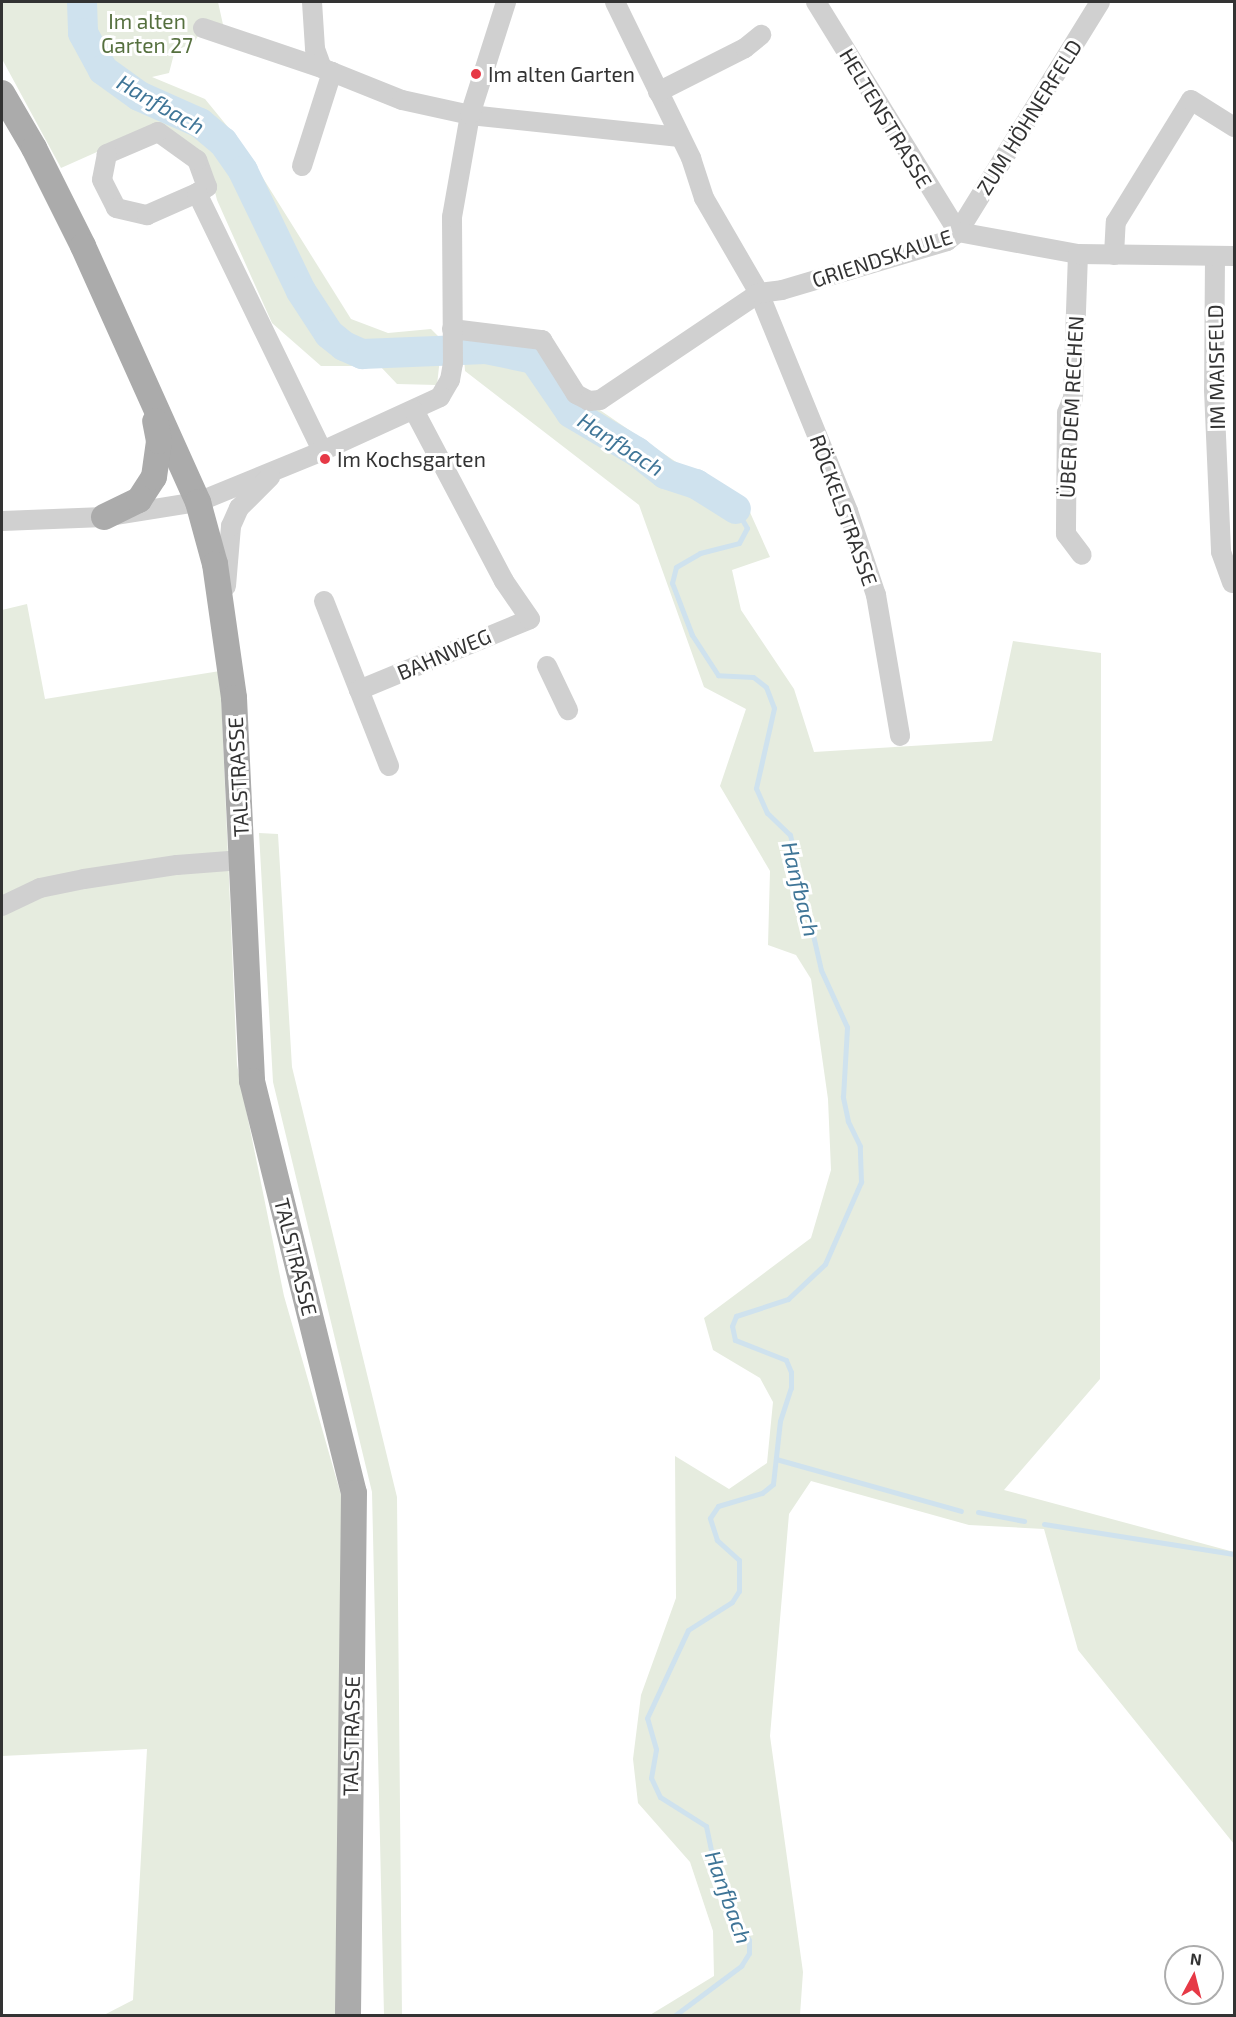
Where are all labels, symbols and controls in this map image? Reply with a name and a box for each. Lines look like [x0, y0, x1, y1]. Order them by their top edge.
park label: Im alten Garten 27 [101, 8, 193, 58]
street label: ZUM HÖHNERFELD [971, 35, 1087, 199]
street label: HELTENSTRASSE [834, 44, 938, 192]
place label: Im alten Garten [488, 61, 635, 87]
marker: Im alten Garten [469, 67, 483, 81]
water label: Hanfbach [112, 68, 210, 140]
street label: GRIENDSKAULE [809, 223, 955, 293]
street label: IM MAISFELD [1202, 304, 1230, 430]
street label: ÜBER DEM RECHEN [1054, 315, 1088, 499]
water label: Hanfbach [573, 407, 669, 481]
street label: RÖCKELSTRASSE [805, 431, 883, 589]
place label: Im Kochsgarten [337, 446, 486, 472]
marker: Im Kochsgarten [318, 452, 332, 466]
street label: BAHNWEG [393, 623, 495, 685]
street label: TALSTRASSE [222, 716, 254, 838]
water label: Hanfbach [776, 839, 826, 939]
street label: TALSTRASSE [269, 1196, 323, 1318]
street label: TALSTRASSE [337, 1676, 365, 1796]
water label: Hanfbach [700, 1847, 758, 1947]
north arrow [1164, 1945, 1224, 2005]
text: N [1189, 1948, 1203, 1969]

